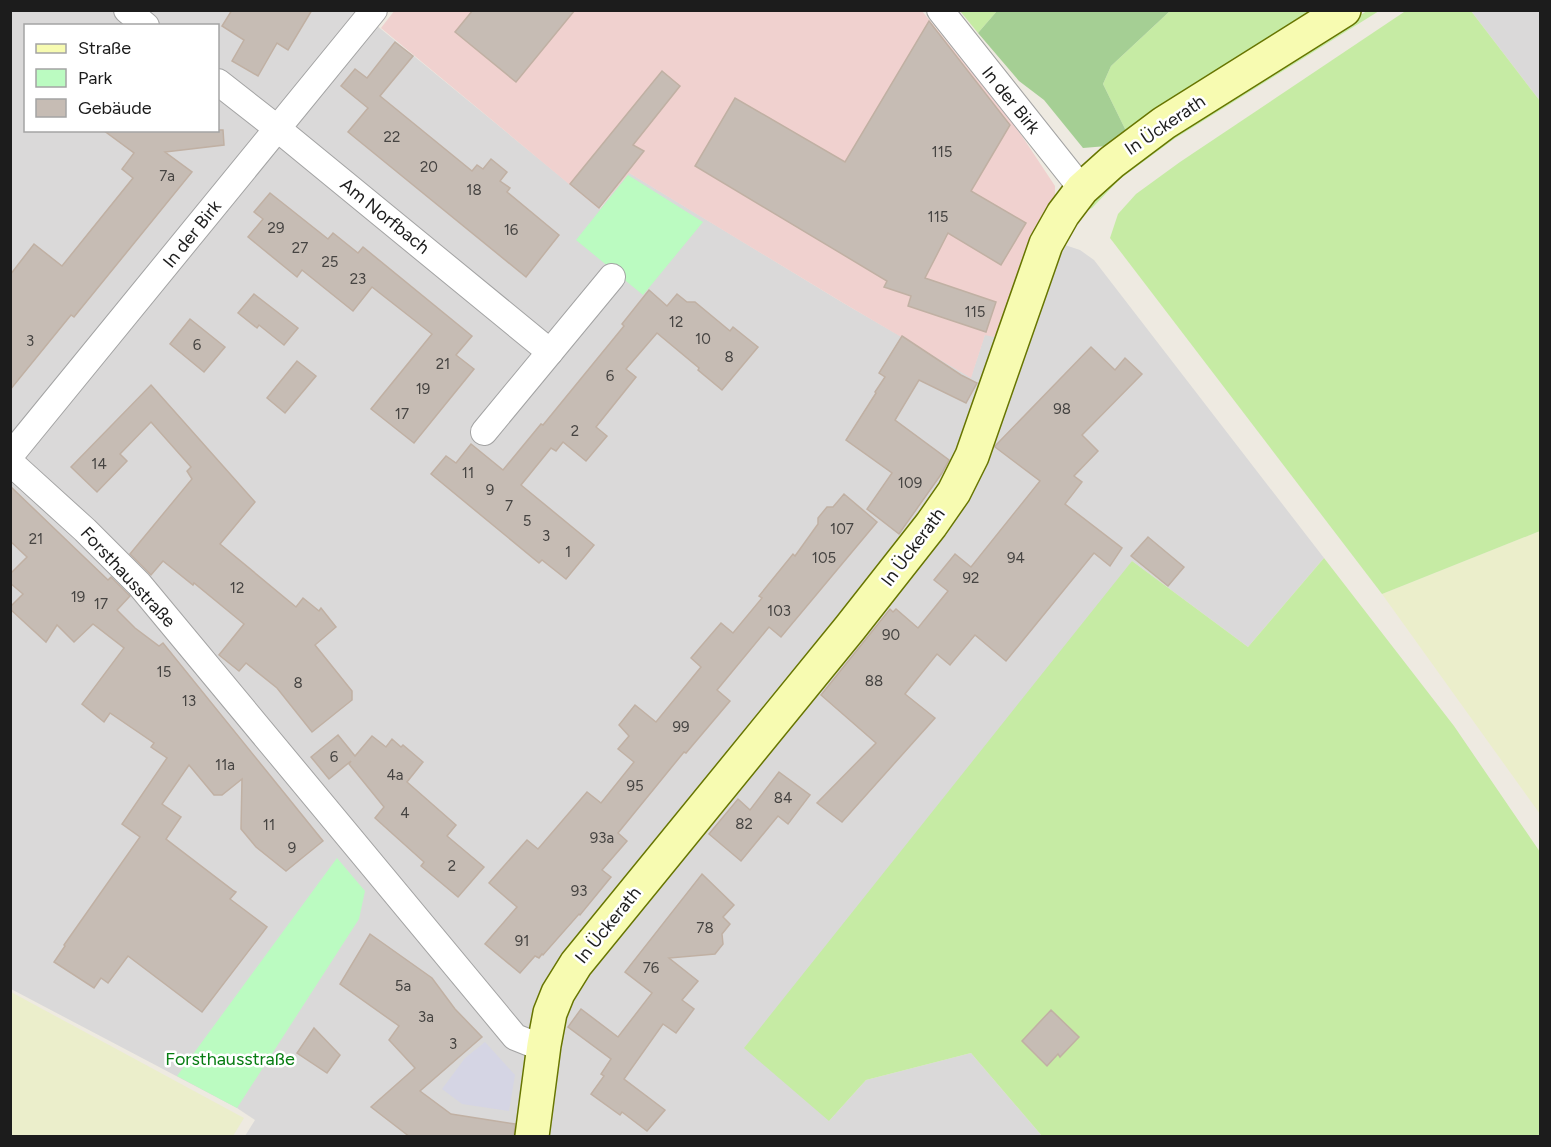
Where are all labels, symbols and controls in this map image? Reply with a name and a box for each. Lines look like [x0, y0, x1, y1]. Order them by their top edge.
legend [24, 24, 219, 132]
text: Straße [78, 37, 131, 59]
street label: In der Birk [977, 62, 1045, 138]
text: Park [78, 67, 113, 89]
street label: In Ückerath [1121, 90, 1209, 160]
text: Gebäude [78, 97, 152, 119]
house number: 22 [384, 128, 400, 146]
house number: 115 [931, 143, 953, 161]
house number: 20 [420, 158, 438, 176]
house number: 7a [159, 167, 175, 185]
street label: Am Norfbach [336, 173, 434, 259]
house number: 18 [466, 181, 482, 199]
street label: In der Birk [158, 196, 226, 272]
house number: 115 [927, 208, 949, 226]
house number: 29 [268, 219, 284, 237]
house number: 16 [504, 221, 519, 239]
house number: 27 [292, 239, 308, 257]
house number: 25 [321, 253, 339, 271]
house number: 23 [350, 270, 366, 288]
house number: 115 [964, 303, 986, 321]
house number: 12 [669, 313, 683, 331]
house number: 10 [695, 330, 711, 348]
house number: 3 [26, 332, 34, 350]
house number: 6 [193, 336, 202, 354]
house number: 8 [724, 348, 734, 366]
house number: 21 [436, 355, 450, 373]
house number: 6 [606, 367, 615, 385]
house number: 19 [416, 380, 430, 398]
house number: 98 [1053, 400, 1071, 418]
house number: 17 [395, 405, 409, 423]
house number: 2 [571, 422, 579, 440]
house number: 14 [91, 455, 107, 473]
house number: 11 [462, 464, 474, 482]
house number: 109 [898, 474, 922, 492]
house number: 9 [486, 481, 494, 499]
house number: 7 [505, 497, 513, 515]
street label: In Ückerath [876, 504, 950, 590]
house number: 5 [523, 512, 531, 530]
house number: 107 [830, 520, 854, 538]
street label: Forsthausstraße [76, 522, 180, 632]
house number: 3 [542, 527, 550, 545]
house number: 21 [29, 530, 43, 548]
house number: 1 [565, 543, 571, 561]
house number: 105 [812, 549, 836, 567]
house number: 94 [1007, 549, 1025, 567]
house number: 92 [963, 569, 979, 587]
house number: 12 [230, 579, 244, 597]
house number: 19 [71, 588, 85, 606]
house number: 17 [94, 595, 108, 613]
house number: 103 [767, 602, 791, 620]
house number: 90 [882, 626, 900, 644]
house number: 15 [157, 663, 171, 681]
house number: 88 [865, 672, 883, 690]
house number: 8 [293, 674, 303, 692]
house number: 13 [182, 692, 196, 710]
house number: 99 [673, 718, 689, 736]
house number: 6 [330, 748, 339, 766]
house number: 11a [215, 756, 235, 774]
house number: 4a [387, 766, 403, 784]
house number: 95 [626, 777, 644, 795]
house number: 84 [774, 789, 792, 807]
house number: 4 [400, 804, 410, 822]
house number: 82 [735, 815, 753, 833]
house number: 11 [263, 816, 275, 834]
house number: 93a [590, 829, 614, 847]
house number: 9 [288, 839, 296, 857]
house number: 2 [448, 857, 456, 875]
street label: In Ückerath [570, 882, 646, 968]
house number: 93 [571, 882, 587, 900]
house number: 78 [696, 919, 714, 937]
house number: 91 [515, 932, 529, 950]
house number: 76 [643, 959, 660, 977]
house number: 5a [395, 977, 411, 995]
house number: 3a [418, 1008, 434, 1026]
house number: 3 [449, 1035, 457, 1053]
park label: Forsthausstraße [165, 1048, 295, 1070]

